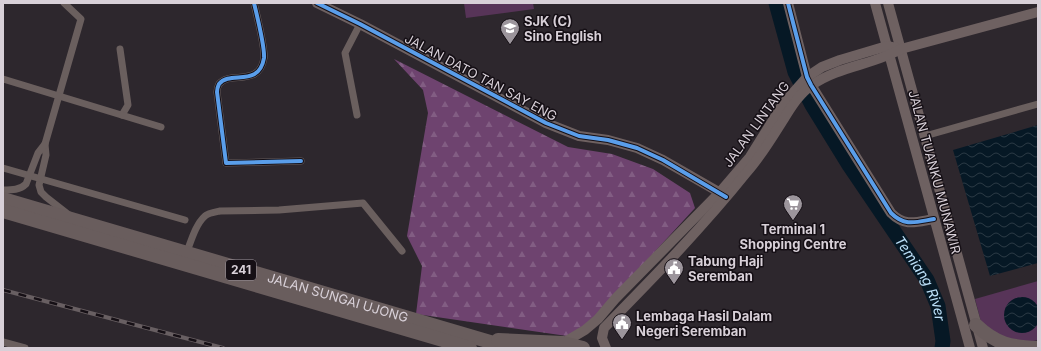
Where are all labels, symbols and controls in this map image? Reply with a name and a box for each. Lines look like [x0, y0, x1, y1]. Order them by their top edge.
place label: SJK (C) Sino English [524, 13, 602, 44]
school or university icon: SJK (C) Sino English [499, 17, 521, 45]
street label: JALAN DATO TAN SAY ENG [402, 30, 560, 124]
street label: JALAN LINTANG [719, 78, 793, 170]
street label: JALAN TUANKU MUNAWIR [905, 88, 965, 256]
supermarket icon: Terminal 1 Shopping Centre [782, 193, 804, 221]
place label: Terminal 1 Shopping Centre [740, 221, 847, 252]
water label: Temiang River [892, 232, 949, 323]
place label: Tabung Haji Seremban [688, 253, 763, 284]
public building icon: Tabung Haji Seremban [663, 257, 685, 285]
road number: 241 [226, 260, 256, 280]
street label: JALAN SUNGAI UJONG [266, 269, 410, 325]
place label: Lembaga Hasil Dalam Negeri Seremban [636, 308, 772, 339]
public building icon: Lembaga Hasil Dalam Negeri Seremban [611, 312, 633, 340]

